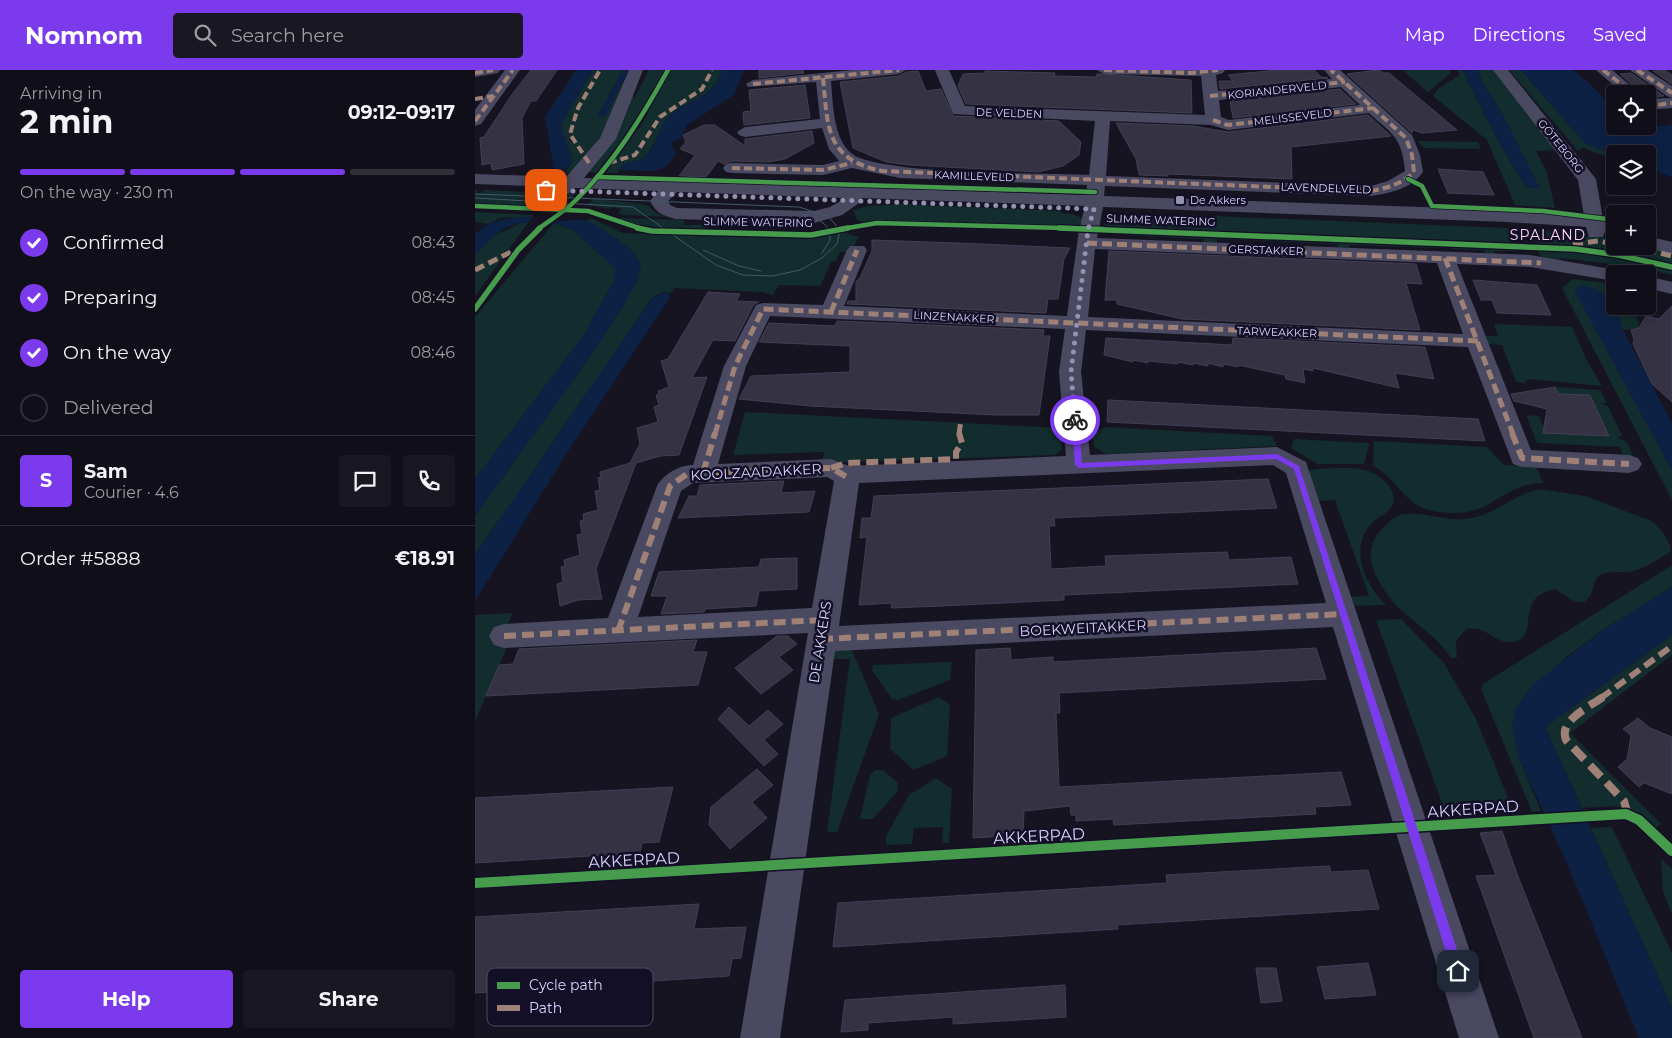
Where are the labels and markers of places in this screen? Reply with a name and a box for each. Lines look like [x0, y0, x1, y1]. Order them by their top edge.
pin [525, 169, 567, 211]
place label: De Akkers [1190, 193, 1246, 207]
marker: De Akkers [1174, 194, 1186, 206]
pin [1437, 950, 1479, 992]

